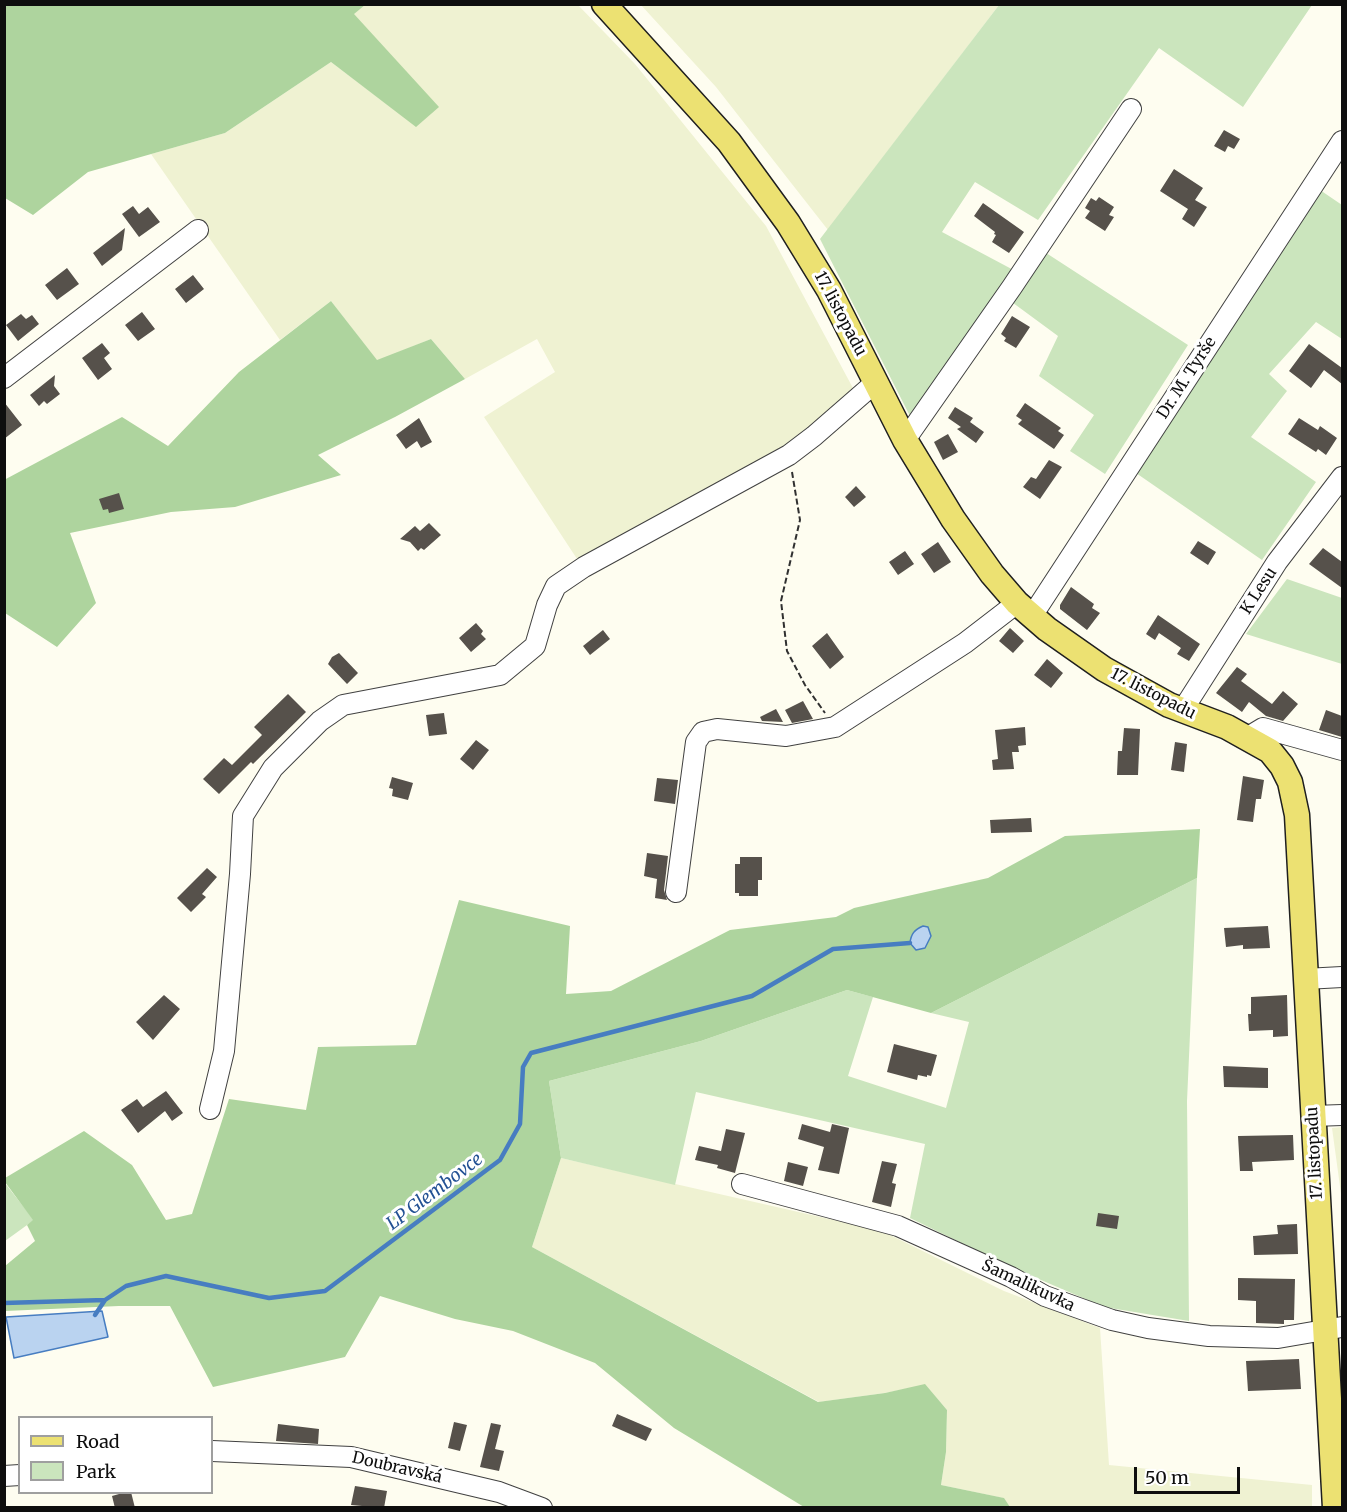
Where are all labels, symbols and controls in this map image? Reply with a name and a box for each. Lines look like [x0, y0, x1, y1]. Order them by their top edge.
street label: 17. listopadu [810, 268, 870, 360]
street label: Dr. M. Tyrše [1153, 334, 1221, 422]
street label: K Lesu [1237, 564, 1281, 618]
street label: 17. listopadu [1107, 664, 1199, 724]
street label: 17. listopadu [1303, 1106, 1327, 1200]
water label: LP Glembovce [383, 1149, 487, 1235]
street label: Šamalikuvka [978, 1256, 1078, 1316]
legend [18, 1416, 213, 1494]
text: Road [76, 1430, 120, 1453]
street label: Doubravská [350, 1448, 444, 1488]
scale bar [1137, 1455, 1244, 1493]
text: Park [76, 1460, 116, 1483]
text: 50 m [1145, 1466, 1189, 1489]

